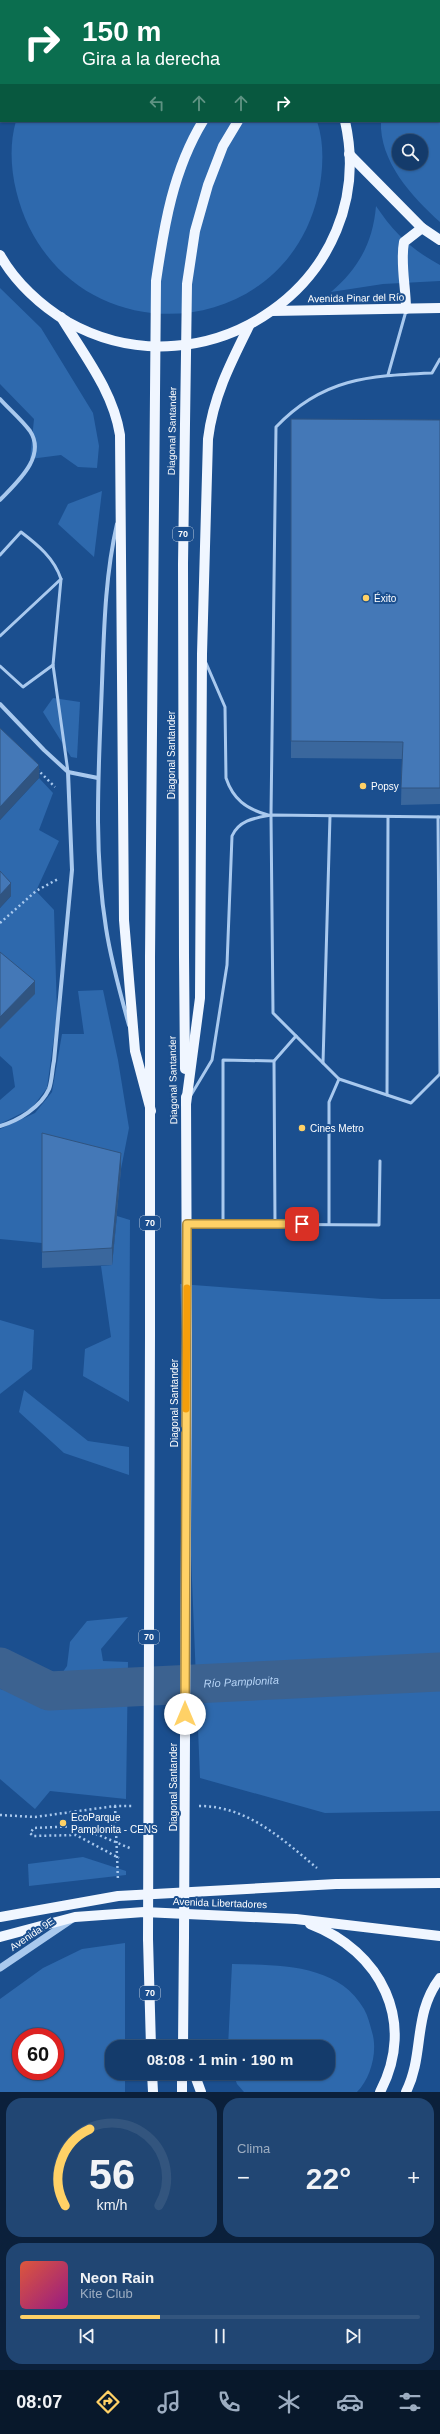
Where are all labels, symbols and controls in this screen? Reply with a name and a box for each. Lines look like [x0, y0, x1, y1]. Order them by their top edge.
icon: right [16, 16, 68, 68]
text: 150 m [82, 16, 161, 47]
text: Gira a la derecha [82, 49, 220, 69]
icon: left [146, 92, 168, 114]
icon: ahead [188, 92, 210, 114]
icon: ahead [230, 92, 252, 114]
icon: right [272, 92, 294, 114]
map controls [392, 134, 428, 170]
button: search [392, 134, 428, 170]
street label: Avenida Pinar del Río [308, 292, 405, 304]
street label: Diagonal Santander [166, 386, 178, 475]
road number: 70 [173, 527, 193, 541]
place label: Éxito [374, 592, 397, 604]
marker: Éxito [361, 593, 371, 603]
street label: Diagonal Santander [166, 710, 177, 799]
marker: Popsy [358, 781, 368, 791]
place label: Popsy [371, 781, 399, 792]
street label: Diagonal Santander [167, 1035, 179, 1124]
marker: Cines Metro [297, 1123, 307, 1133]
place label: Cines Metro [310, 1123, 364, 1134]
pin [285, 1207, 319, 1241]
icon: arrive [291, 1213, 313, 1235]
road number: 70 [140, 1216, 160, 1230]
street label: Diagonal Santander [169, 1358, 180, 1447]
road number: 70 [139, 1630, 159, 1644]
water label: Río Pamplonita [203, 1674, 279, 1689]
position arrow [164, 1693, 206, 1735]
street label: Diagonal Santander [168, 1742, 179, 1831]
place label: EcoParque Pamplonita - CENS [71, 1812, 158, 1835]
marker: EcoParque Pamplonita - CENS [58, 1818, 68, 1828]
street label: Avenida Libertadores [173, 1896, 267, 1910]
street label: Avenida 9E [8, 1915, 56, 1953]
road number: 70 [140, 1986, 160, 2000]
speed limit sign: 60 [12, 2028, 64, 2080]
text: 08:08 · 1 min · 190 m [147, 2051, 293, 2068]
text: Clima [237, 2141, 270, 2156]
text: 56 [88, 2150, 135, 2197]
text: 22° [306, 2162, 351, 2195]
text: − [237, 2165, 250, 2190]
text: + [407, 2165, 420, 2190]
text: km/h [96, 2196, 127, 2212]
text: Neon Rain [80, 2269, 154, 2286]
text: Kite Club [80, 2286, 133, 2301]
icon: previous [76, 2325, 98, 2347]
icon: pause [209, 2325, 231, 2347]
icon: next [342, 2325, 364, 2347]
icon: directions [94, 2388, 122, 2416]
icon: music [155, 2388, 183, 2416]
icon: phone [215, 2388, 243, 2416]
icon: climate [275, 2388, 303, 2416]
icon: car [336, 2388, 364, 2416]
icon: filters [396, 2388, 424, 2416]
text: 08:07 [16, 2392, 62, 2412]

